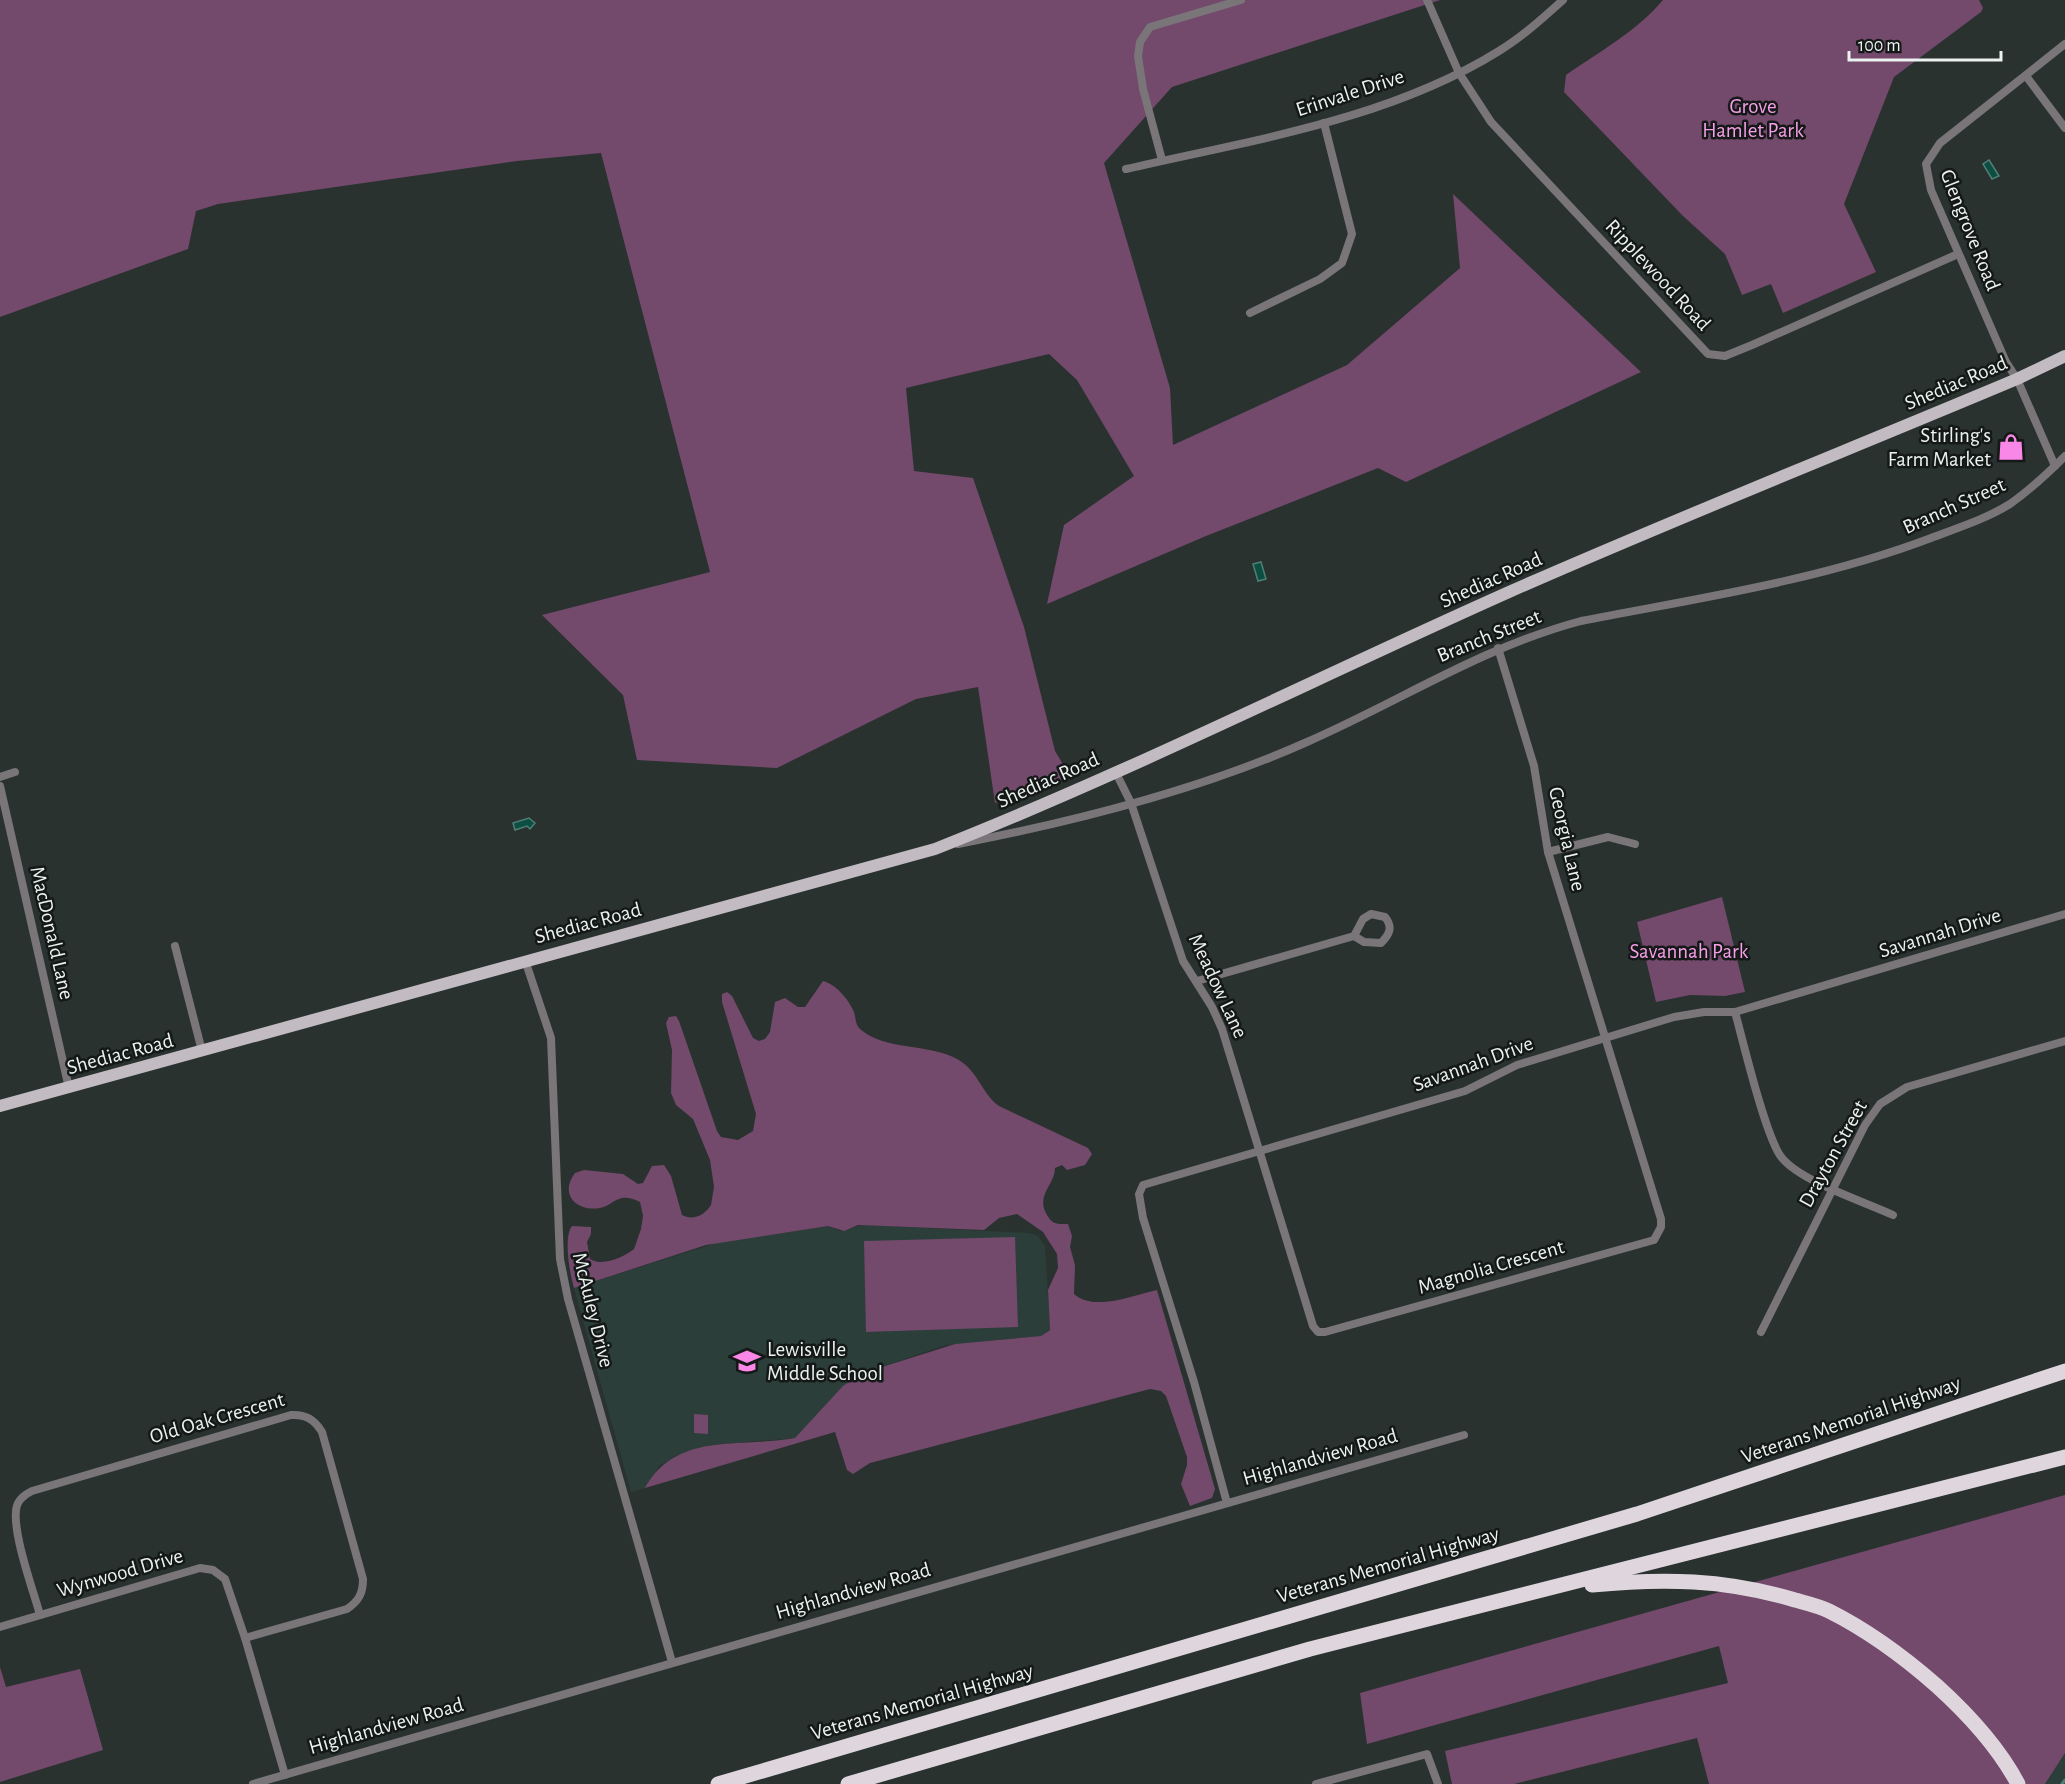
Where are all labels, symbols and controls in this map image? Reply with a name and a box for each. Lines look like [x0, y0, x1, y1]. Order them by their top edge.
scale bar [1849, 24, 2000, 62]
text: 100 m [1858, 37, 1901, 55]
street label: Erinvale Drive [1293, 66, 1407, 120]
park label: Grove Hamlet Park [1702, 96, 1804, 141]
street label: Glengrove Road [1936, 166, 2004, 294]
street label: Ripplewood Road [1601, 215, 1715, 335]
street label: Shediac Road [1902, 352, 2011, 414]
place label: Stirling's Farm Market [1888, 425, 1991, 470]
shop icon: Stirling's Farm Market [1996, 432, 2026, 462]
street label: Branch Street [1900, 474, 2009, 538]
street label: Shediac Road [1437, 548, 1545, 612]
street label: Branch Street [1434, 606, 1544, 666]
street label: Shediac Road [994, 748, 1102, 812]
street label: Georgia Lane [1545, 785, 1589, 893]
street label: MacDonald Lane [26, 864, 78, 1002]
street label: Shediac Road [533, 899, 644, 947]
street label: Savannah Drive [1877, 905, 2003, 961]
street label: Meadow Lane [1185, 930, 1251, 1042]
park label: Savannah Park [1630, 941, 1749, 962]
street label: Shediac Road [65, 1030, 176, 1078]
street label: Savannah Drive [1410, 1033, 1536, 1095]
street label: Drayton Street [1795, 1097, 1871, 1211]
street label: Magnolia Crescent [1416, 1236, 1567, 1298]
street label: McAuley Drive [569, 1250, 617, 1370]
place label: Lewisville Middle School [767, 1339, 883, 1384]
school or university icon: Lewisville Middle School [732, 1346, 762, 1376]
street label: Veterans Memorial Highway [1739, 1373, 1963, 1467]
street label: Old Oak Crescent [147, 1389, 287, 1447]
street label: Highlandview Road [1240, 1425, 1400, 1489]
street label: Veterans Memorial Highway [1274, 1523, 1502, 1607]
street label: Wynwood Drive [55, 1545, 185, 1601]
street label: Highlandview Road [773, 1559, 933, 1623]
street label: Veterans Memorial Highway [808, 1660, 1036, 1744]
street label: Highlandview Road [306, 1694, 466, 1758]

